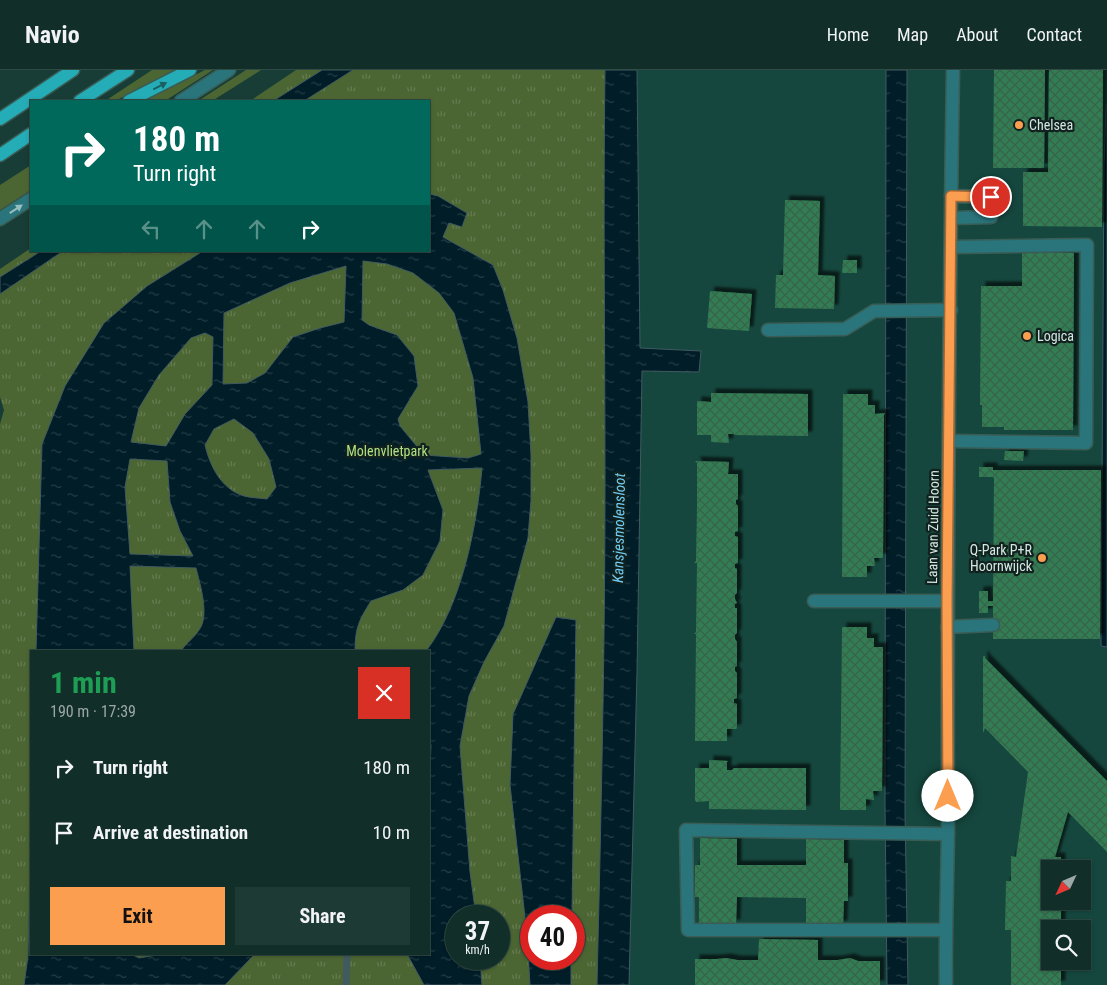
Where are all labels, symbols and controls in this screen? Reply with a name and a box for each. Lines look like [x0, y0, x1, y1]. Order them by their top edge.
text: Navio [25, 21, 80, 49]
text: Home [827, 24, 869, 45]
text: Map [897, 24, 928, 45]
text: About [956, 24, 998, 45]
text: Contact [1026, 24, 1082, 45]
one-way arrow [152, 81, 167, 90]
place label: Chelsea [1029, 117, 1073, 133]
text: 180 m [133, 119, 220, 160]
marker: Chelsea [1013, 119, 1025, 131]
icon: right [50, 120, 115, 185]
text: Turn right [133, 161, 216, 186]
pin [970, 176, 1012, 218]
icon: arrive [977, 183, 1005, 211]
one-way arrow [9, 204, 22, 214]
icon: left [137, 215, 165, 243]
icon: ahead [190, 215, 218, 243]
icon: ahead [243, 215, 271, 243]
icon: right [296, 215, 324, 243]
place label: Logica [1037, 328, 1074, 344]
marker: Logica [1021, 330, 1033, 342]
park label: Molenvlietpark [346, 443, 428, 459]
street label: Laan van Zuid Hoorn [924, 470, 942, 584]
water label: Kansjesmolensloot [609, 472, 629, 583]
place label: Q-Park P+R Hoornwijck [970, 542, 1033, 574]
marker: Q-Park P+R Hoornwijck [1036, 552, 1048, 564]
text: 1 min [50, 665, 117, 700]
button: close [358, 667, 410, 719]
text: 190 m · 17:39 [50, 702, 136, 721]
icon: right [50, 754, 78, 782]
text: Turn right [93, 756, 168, 779]
text: 180 m [363, 756, 410, 779]
position arrow [921, 769, 973, 821]
icon: arrive [50, 819, 78, 847]
text: Arrive at destination [93, 821, 248, 844]
text: 10 m [373, 821, 410, 844]
north arrow [1041, 860, 1091, 910]
map controls [1041, 860, 1091, 970]
button: Exit [50, 887, 225, 945]
button: Share [235, 887, 410, 945]
speed limit sign: 40 [520, 905, 585, 970]
text: 37 [465, 917, 490, 946]
button: search [1041, 920, 1091, 970]
text: km/h [465, 943, 490, 957]

